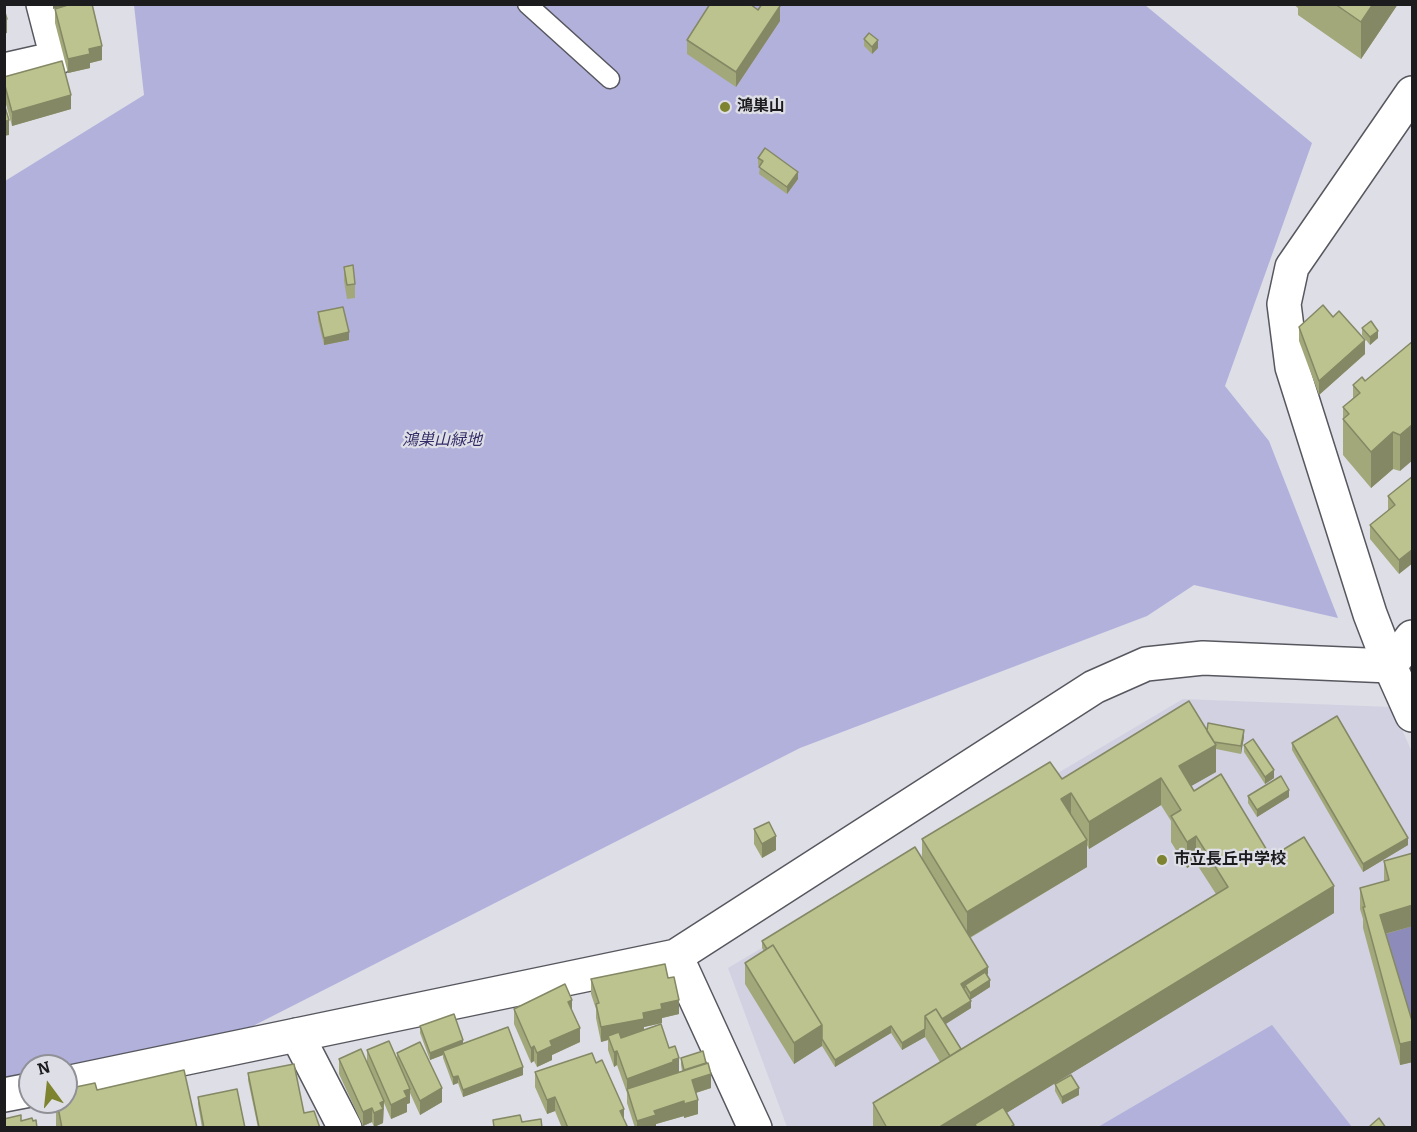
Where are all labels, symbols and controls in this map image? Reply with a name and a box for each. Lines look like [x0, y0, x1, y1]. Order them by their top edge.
place label: 鴻巣山 [737, 97, 785, 117]
marker: 鴻巣山 [718, 100, 732, 114]
park label: 鴻巣山緑地 [402, 431, 482, 451]
place label: 市立長丘中学校 [1174, 850, 1286, 870]
marker: 市立長丘中学校 [1155, 853, 1169, 867]
north arrow [18, 1054, 78, 1114]
text: N [35, 1057, 52, 1079]

